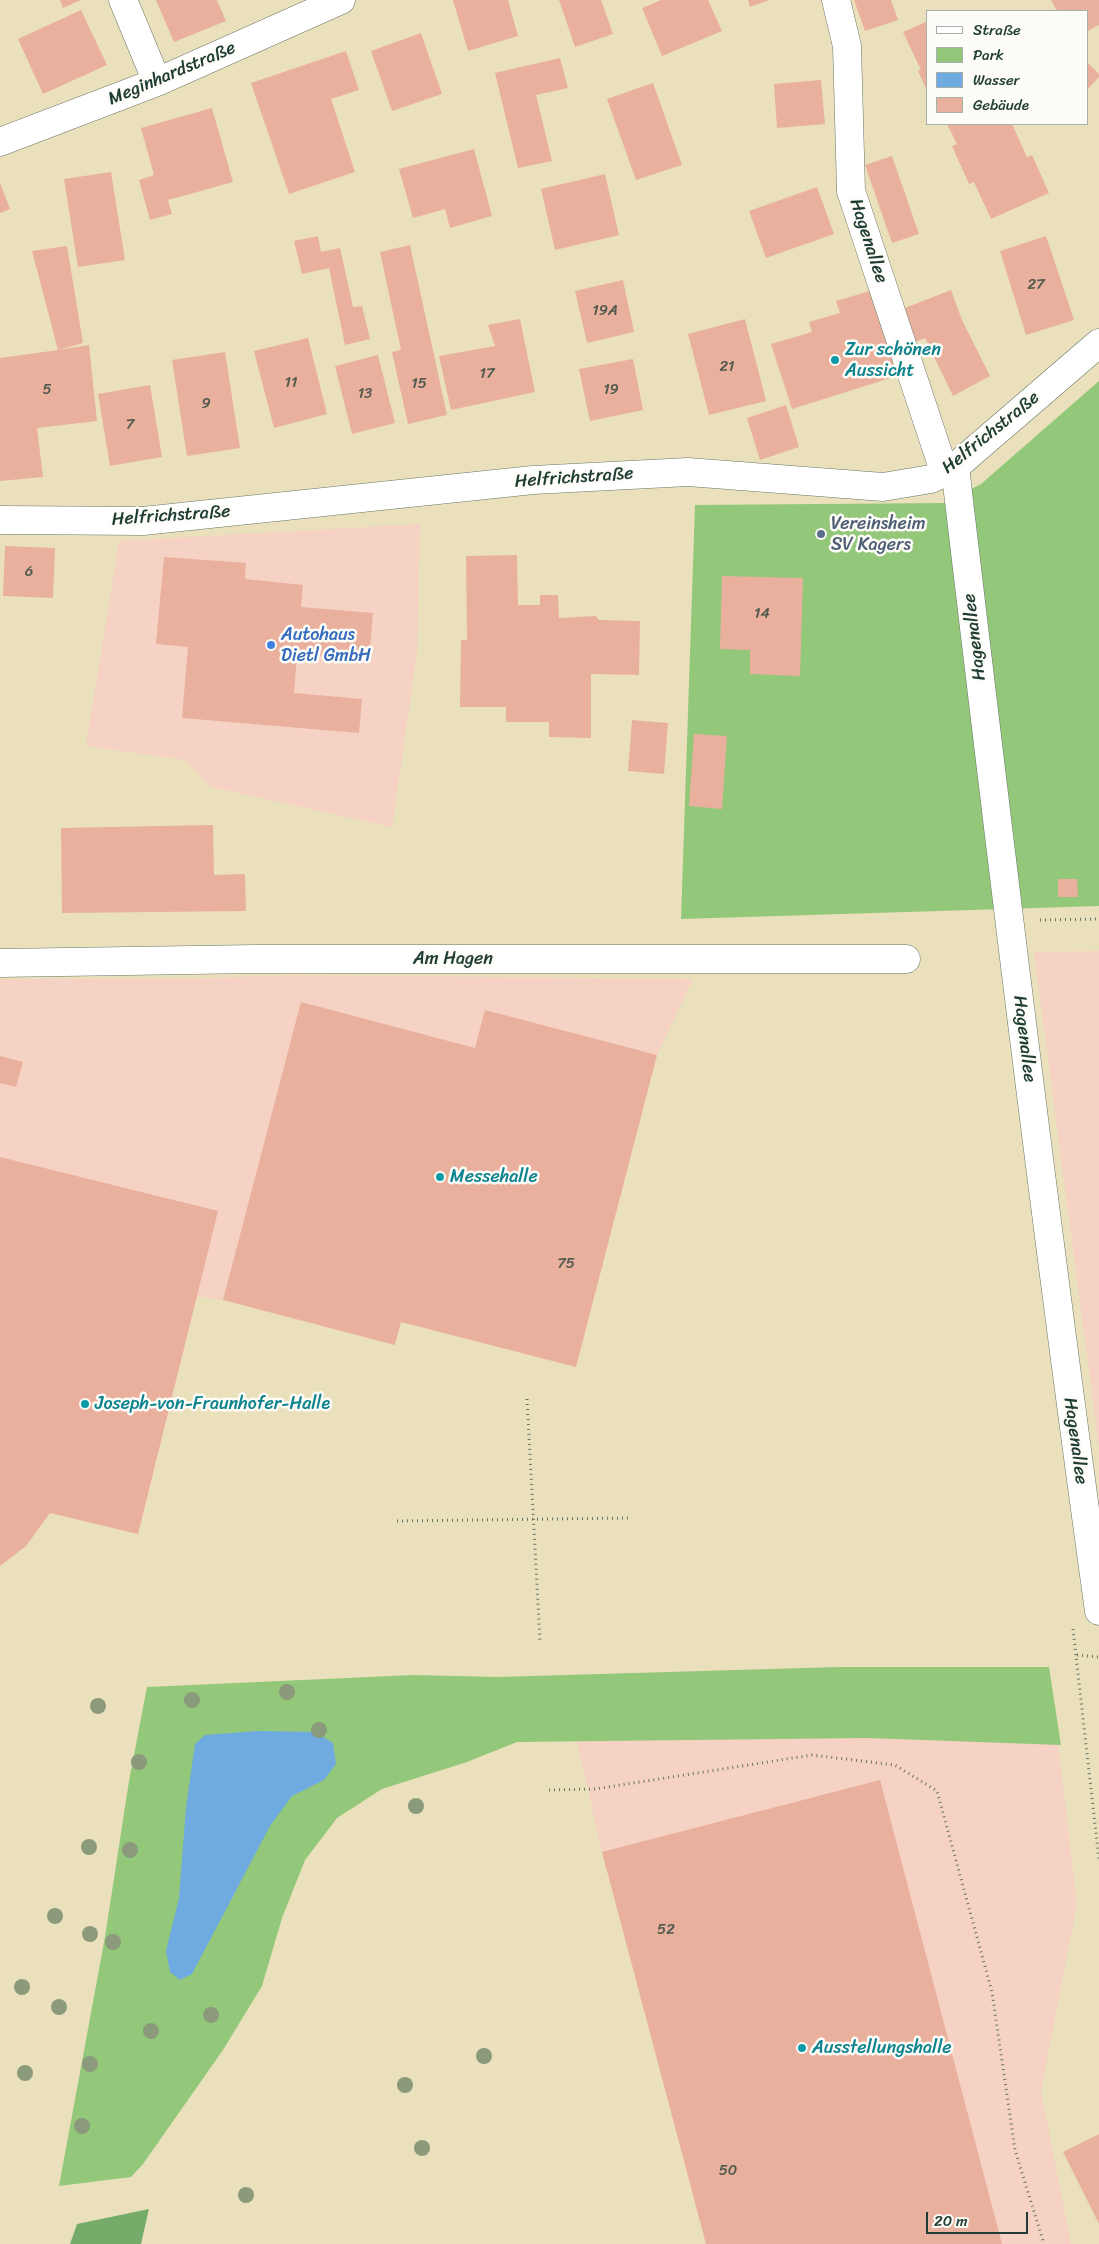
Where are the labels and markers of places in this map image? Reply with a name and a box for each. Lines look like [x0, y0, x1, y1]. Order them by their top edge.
place label: Zur schönen Aussicht [845, 339, 941, 382]
marker: Zur schönen Aussicht [829, 354, 841, 366]
place label: Vereinsheim SV Kagers [831, 513, 926, 556]
marker: Vereinsheim SV Kagers [815, 528, 827, 540]
place label: Autohaus Dietl GmbH [281, 624, 371, 666]
marker: Autohaus Dietl GmbH [265, 639, 277, 651]
place label: Messehalle [450, 1166, 538, 1188]
marker: Messehalle [434, 1171, 446, 1183]
place label: Joseph-von-Fraunhofer-Halle [95, 1393, 330, 1415]
marker: Joseph-von-Fraunhofer-Halle [79, 1398, 91, 1410]
place label: Ausstellungshalle [812, 2037, 952, 2059]
marker: Ausstellungshalle [796, 2042, 808, 2054]

